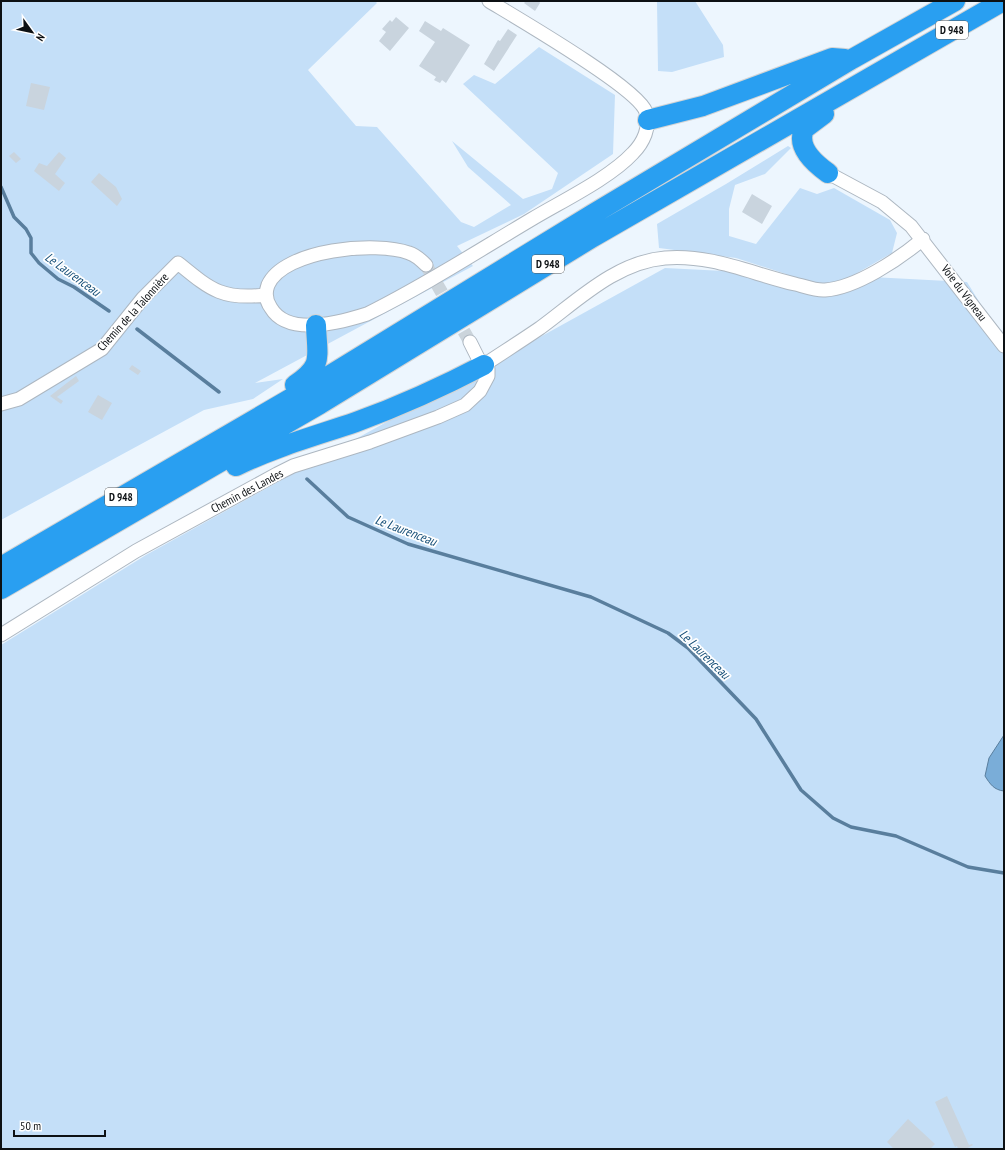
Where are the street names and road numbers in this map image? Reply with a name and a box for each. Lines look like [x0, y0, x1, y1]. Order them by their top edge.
road number: D 948 [936, 21, 968, 39]
road number: D 948 [532, 255, 564, 273]
street label: Voie du Vigneau [938, 261, 990, 324]
street label: Chemin de la Talonnière [94, 269, 172, 354]
street label: Chemin des Landes [208, 465, 286, 516]
road number: D 948 [105, 488, 137, 506]

